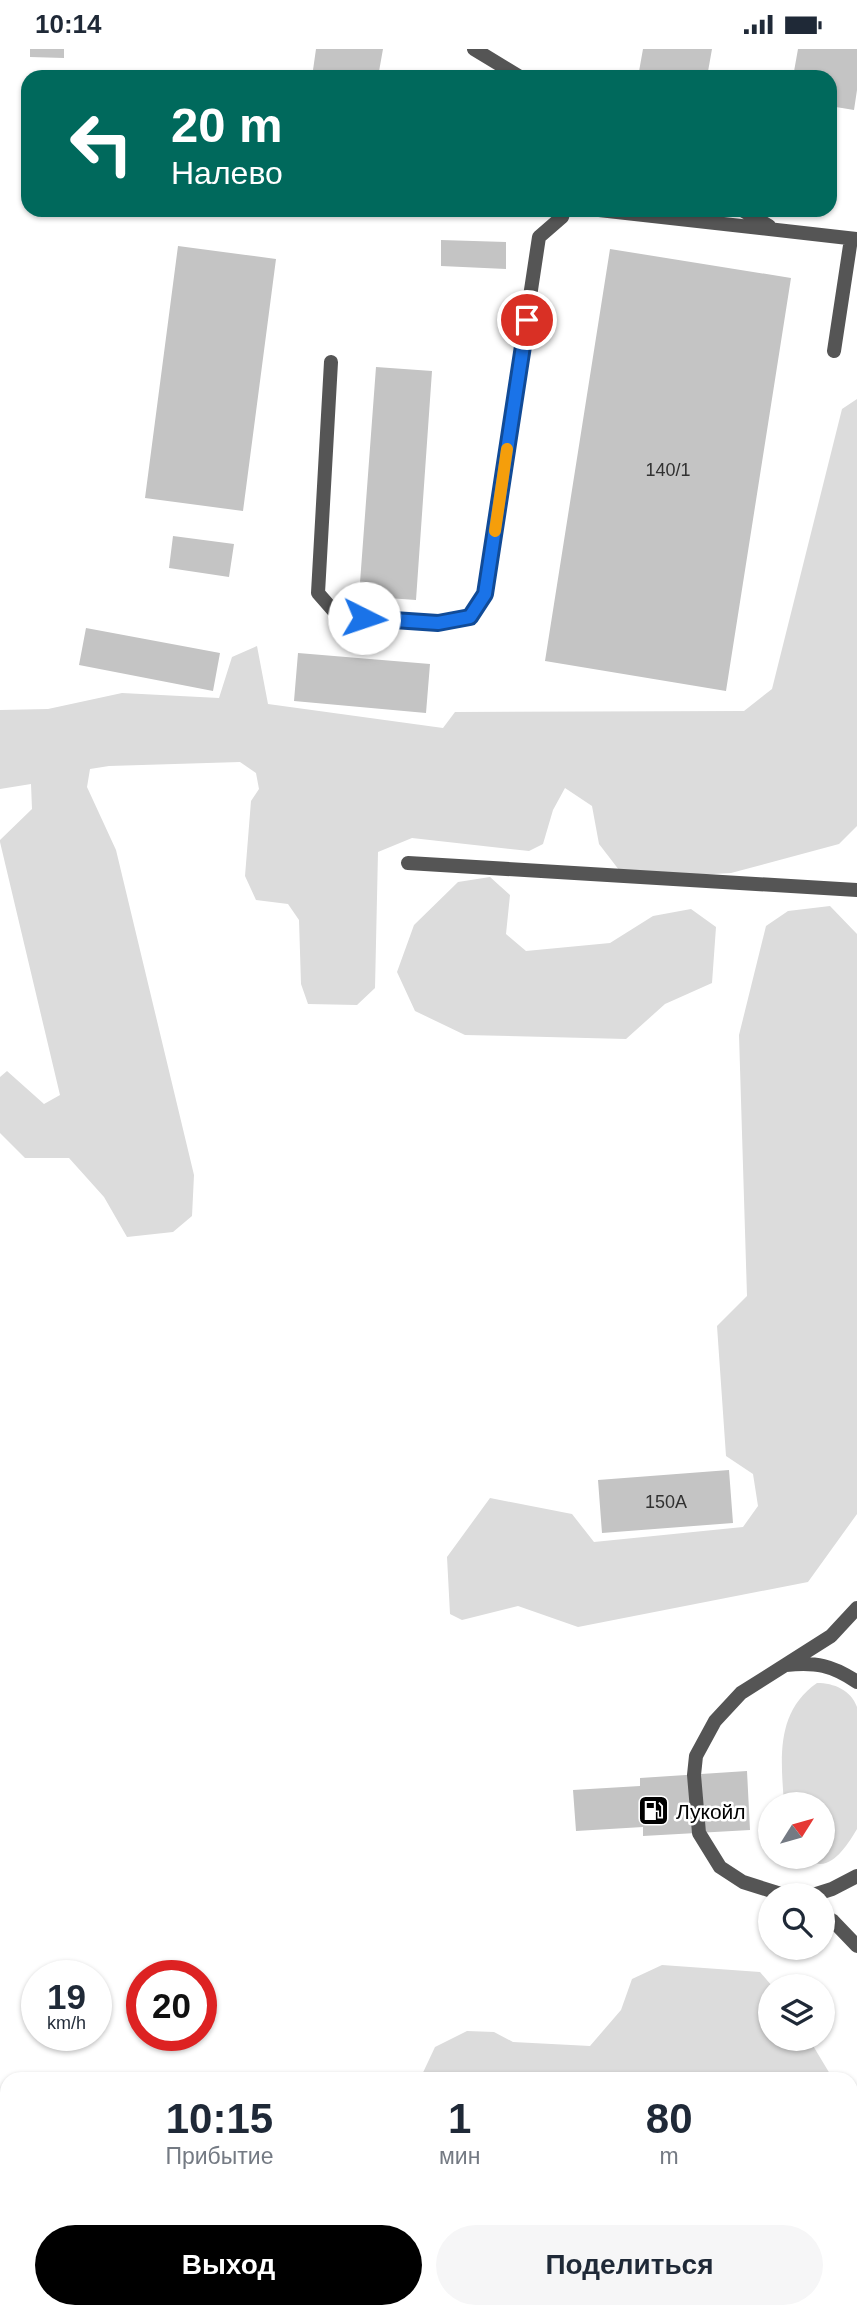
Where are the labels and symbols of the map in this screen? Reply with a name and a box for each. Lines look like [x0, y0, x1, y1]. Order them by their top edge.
pin [497, 290, 557, 350]
house number: 140/1 [645, 460, 691, 480]
position arrow [327, 581, 401, 655]
house number: 150А [645, 1492, 687, 1512]
north arrow [758, 1792, 835, 1869]
fuel station icon: Лукойл [636, 1794, 670, 1828]
place label: Лукойл [676, 1800, 746, 1823]
speed limit sign: 20 [126, 1960, 217, 2051]

